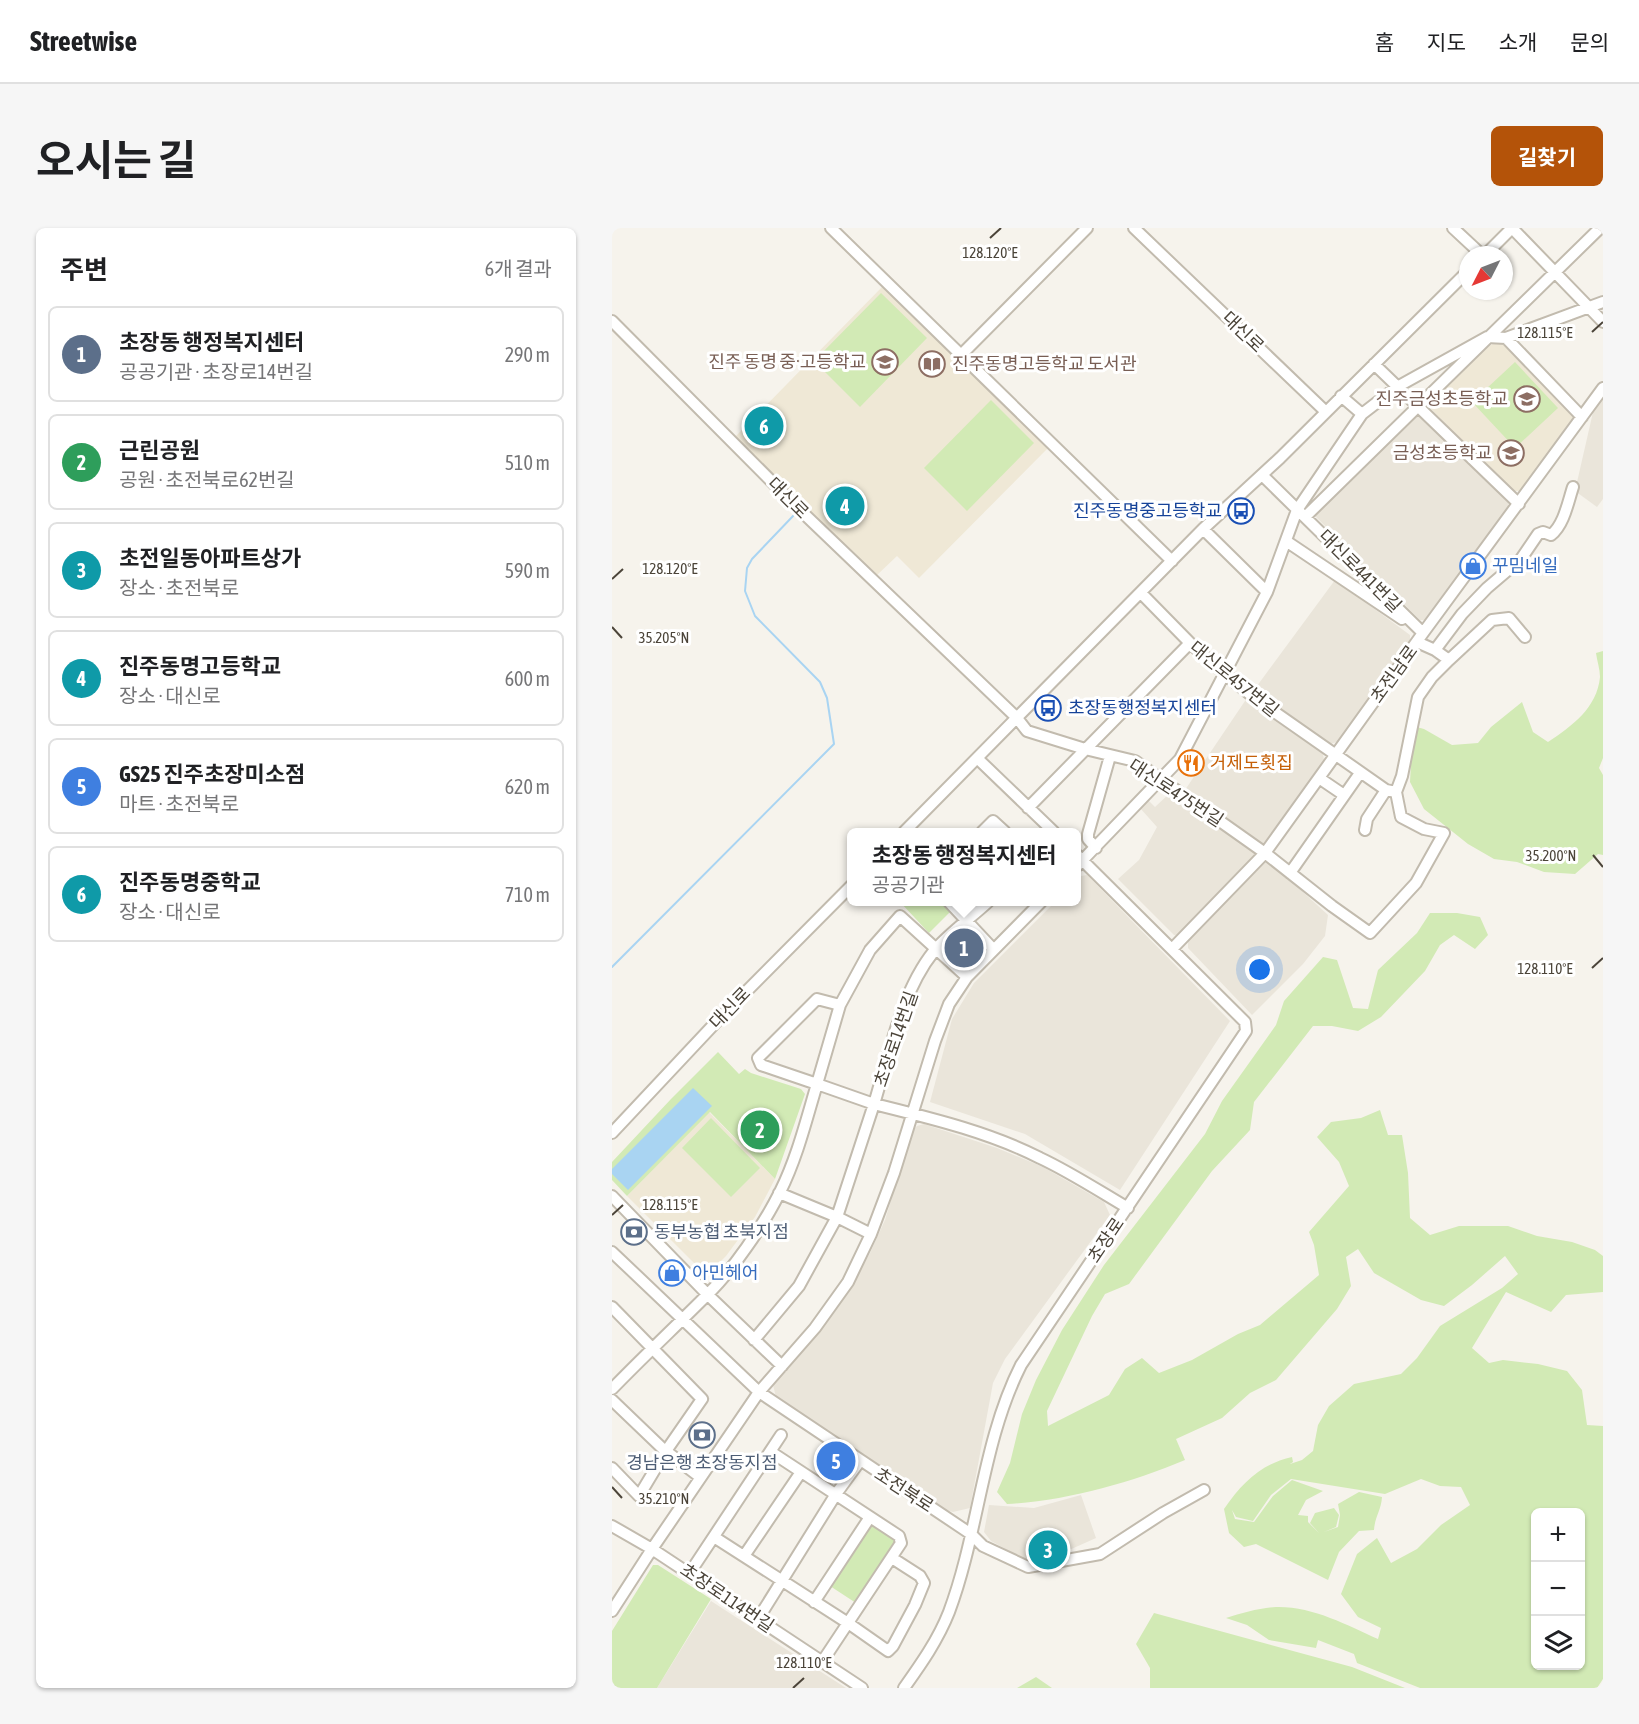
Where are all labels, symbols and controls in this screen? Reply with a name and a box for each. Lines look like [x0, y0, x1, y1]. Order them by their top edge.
text: Streetwise [30, 25, 137, 57]
text: 홈 [1375, 30, 1394, 54]
text: 지도 [1427, 30, 1466, 54]
text: 소개 [1499, 30, 1537, 54]
text: 문의 [1570, 30, 1609, 54]
button: 길찾기 [1491, 126, 1603, 186]
text: 오시는 길 [36, 136, 196, 184]
text: 128.120°E [962, 244, 1018, 261]
north arrow [1459, 246, 1513, 300]
text: 주변 [60, 255, 108, 285]
text: 6개 결과 [485, 257, 552, 280]
street label: 대신로 [1218, 307, 1269, 356]
text: 128.115°E [1517, 324, 1573, 341]
text: 초장동 행정복지센터 [119, 329, 304, 355]
text: 1 [77, 343, 86, 366]
text: 290 m [505, 343, 550, 366]
school or university icon: 진주 동명 중·고등학교 [870, 347, 900, 377]
library icon: 진주동명고등학교 도서관 [917, 349, 947, 379]
place label: 진주 동명 중·고등학교 [708, 351, 866, 372]
place label: 진주동명고등학교 도서관 [952, 353, 1137, 374]
text: 공공기관 · 초장로14번길 [119, 360, 313, 383]
school or university icon: 진주금성초등학교 [1512, 384, 1542, 414]
place label: 진주금성초등학교 [1376, 388, 1508, 409]
pin: 6 [744, 404, 784, 448]
text: 근린공원 [119, 437, 200, 463]
school or university icon: 금성초등학교 [1496, 438, 1526, 468]
place label: 금성초등학교 [1393, 442, 1492, 463]
text: 2 [77, 451, 86, 474]
text: 510 m [505, 451, 550, 474]
text: 공원 · 초전북로62번길 [119, 468, 295, 491]
street label: 대신로 [763, 473, 813, 523]
pin: 4 [826, 484, 864, 528]
bus stop icon: 진주동명중고등학교 [1226, 496, 1256, 526]
place label: 진주동명중고등학교 [1073, 500, 1222, 521]
street label: 대신로441번길 [1315, 525, 1406, 616]
text: 초전일동아파트상가 [119, 545, 301, 571]
shop icon: 꾸밈네일 [1458, 551, 1488, 581]
place label: 꾸밈네일 [1492, 555, 1558, 576]
text: 3 [77, 559, 86, 582]
text: 590 m [505, 559, 550, 582]
text: 128.120°E [642, 560, 698, 577]
text: 장소 · 초전북로 [119, 576, 239, 599]
text: 35.205°N [639, 629, 689, 646]
street label: 대신로457번길 [1186, 636, 1283, 721]
street label: 초전남로 [1366, 641, 1422, 707]
text: 진주동명고등학교 [119, 653, 281, 679]
text: 4 [77, 667, 86, 690]
text: 600 m [505, 667, 550, 690]
text: 장소 · 대신로 [119, 684, 221, 707]
bus stop icon: 초장동행정복지센터 [1033, 693, 1063, 723]
place label: 초장동행정복지센터 [1068, 697, 1217, 718]
restaurant icon: 거제도횟집 [1176, 748, 1206, 778]
place label: 거제도횟집 [1210, 752, 1293, 773]
street label: 대신로475번길 [1125, 754, 1227, 831]
text: GS25 진주초장미소점 [119, 761, 305, 787]
text: 5 [77, 775, 86, 798]
text: 620 m [505, 775, 550, 798]
text: 마트 · 초전북로 [119, 792, 239, 815]
popup [847, 828, 1081, 906]
text: 초장동 행정복지센터 [871, 842, 1057, 868]
text: 35.200°N [1526, 847, 1576, 864]
text: 진주동명중학교 [119, 869, 261, 895]
text: 공공기관 [871, 873, 945, 896]
text: 6 [77, 883, 86, 906]
text: 710 m [505, 883, 550, 906]
text: 장소 · 대신로 [119, 900, 221, 923]
pin: 1 [944, 926, 984, 970]
your location [1245, 955, 1274, 984]
text: 128.110°E [1517, 960, 1573, 977]
street label: 대신로 [705, 982, 754, 1033]
street label: 초장로14번길 [869, 988, 922, 1089]
pin: 2 [740, 1108, 780, 1152]
text: 128.115°E [642, 1196, 698, 1213]
street label: 초장로 [1083, 1213, 1128, 1266]
bank icon: 동부농협 초북지점 [619, 1217, 649, 1247]
place label: 동부농협 초북지점 [654, 1221, 789, 1242]
shop icon: 아민헤어 [657, 1258, 687, 1288]
place label: 아민헤어 [692, 1262, 758, 1283]
bank icon: 경남은행 초장동지점 [687, 1420, 717, 1450]
pin: 5 [816, 1438, 856, 1484]
place label: 경남은행 초장동지점 [626, 1452, 778, 1473]
street label: 초전북로 [871, 1463, 938, 1516]
text: 35.210°N [639, 1490, 689, 1507]
map controls [1531, 1508, 1585, 1670]
button: + [1531, 1508, 1585, 1562]
pin: 3 [1028, 1528, 1068, 1572]
street label: 초장로114번길 [677, 1559, 778, 1637]
button: − [1531, 1562, 1585, 1616]
button: layers [1531, 1616, 1585, 1670]
text: 128.110°E [776, 1654, 832, 1671]

